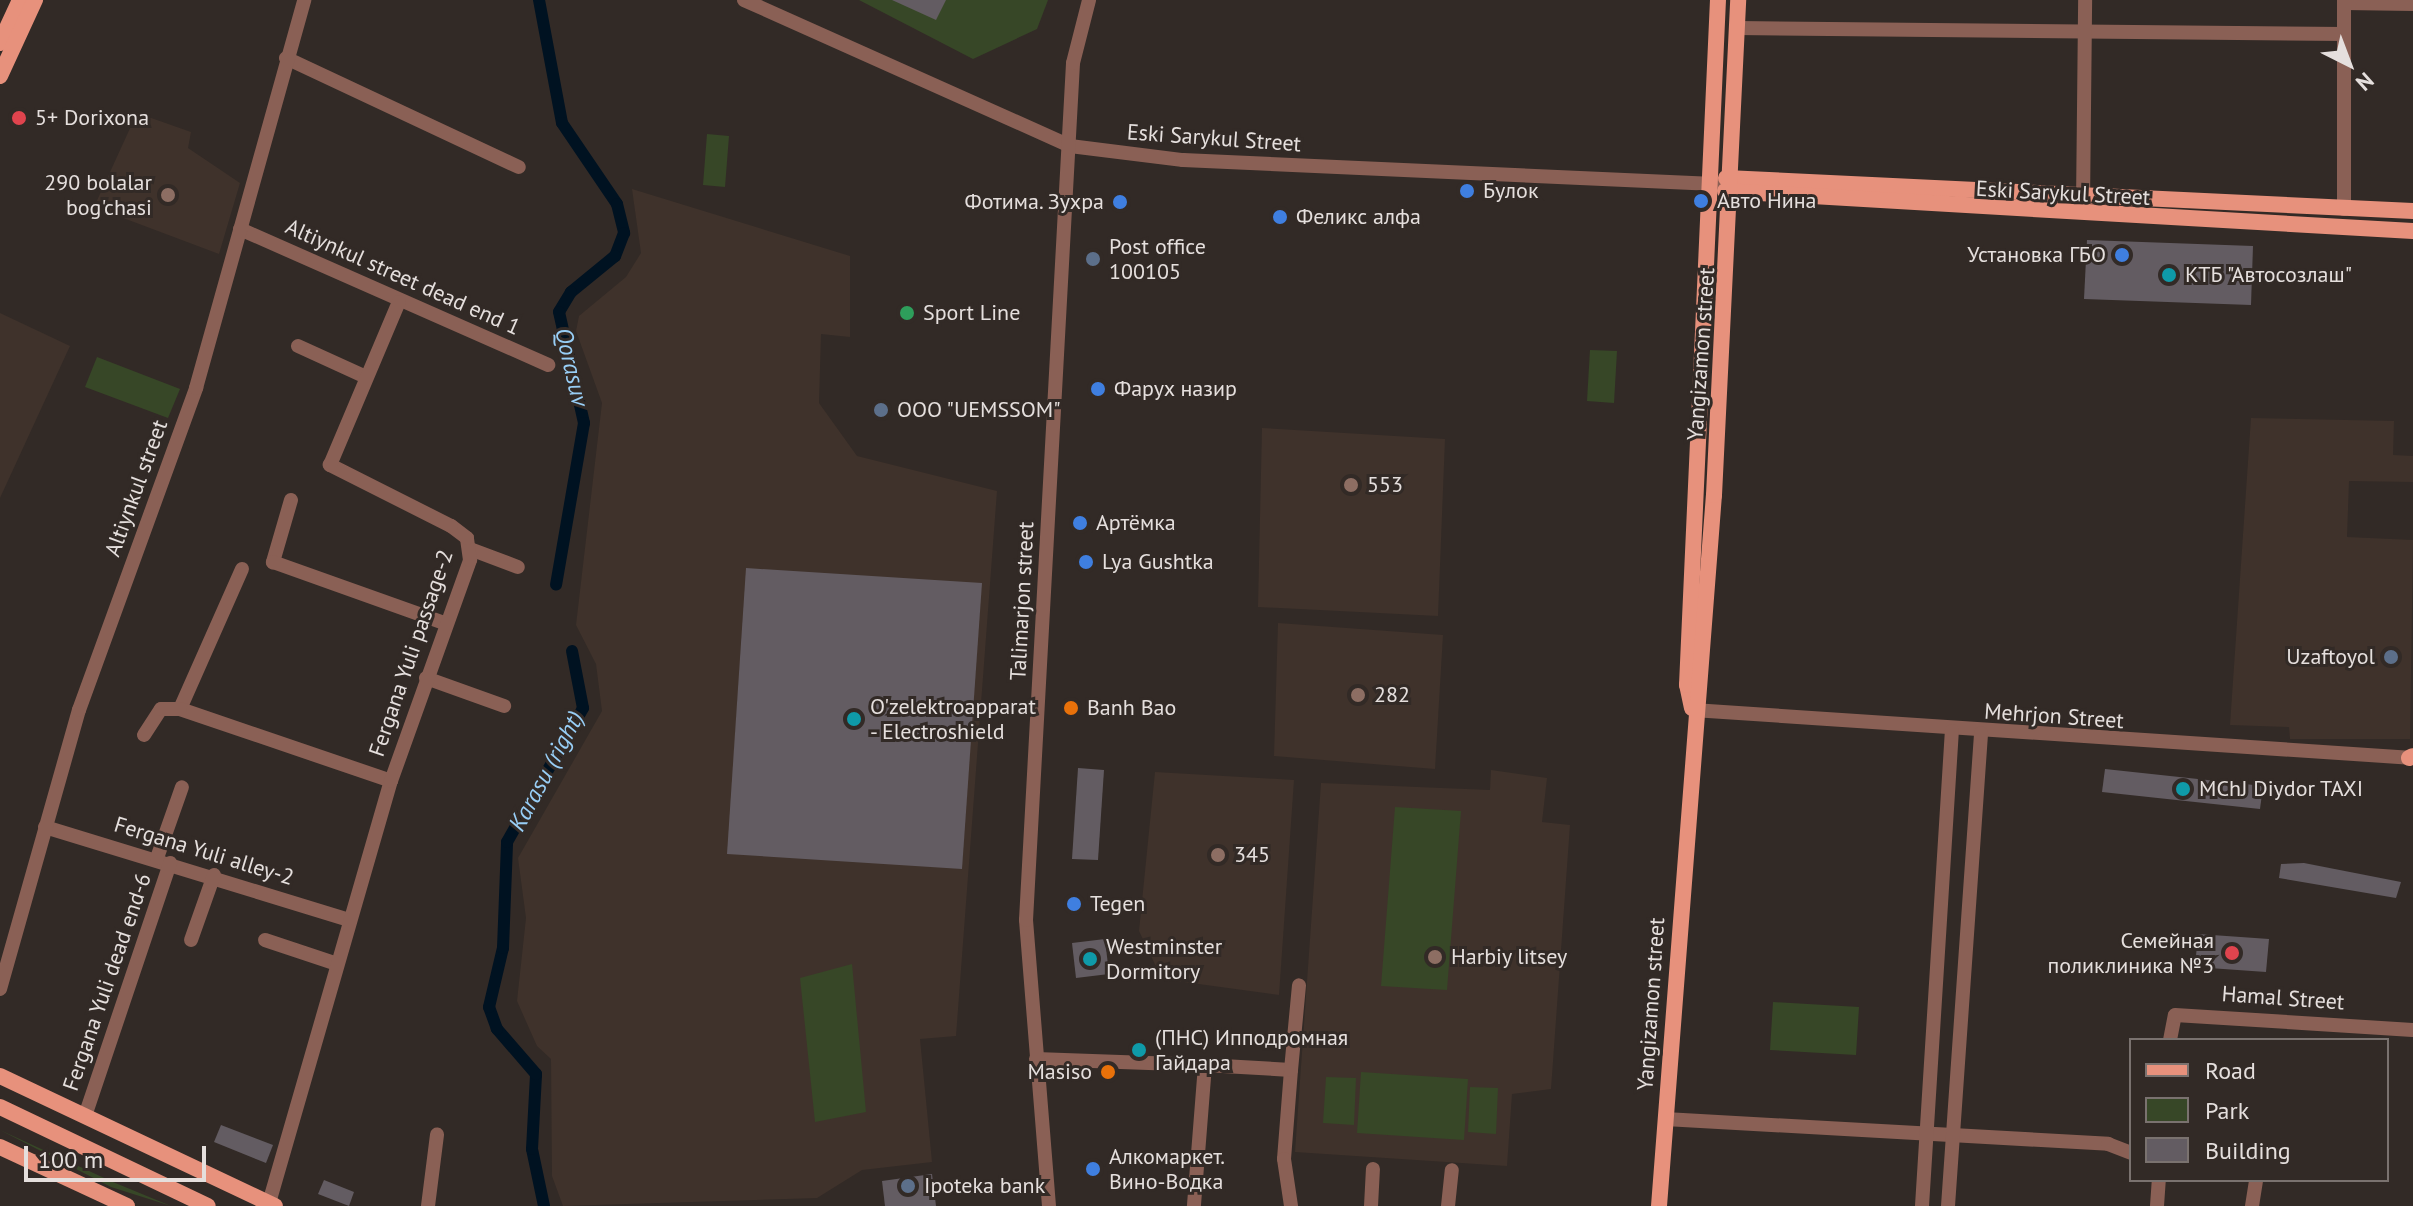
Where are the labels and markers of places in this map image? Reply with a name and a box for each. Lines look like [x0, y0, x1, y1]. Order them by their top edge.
place label: 5+ Dorixona [35, 105, 149, 131]
marker: 5+ Dorixona [10, 109, 28, 127]
place label: 290 bolalar bog'chasi [44, 169, 152, 220]
place label: Булок [1483, 178, 1538, 204]
marker: Булок [1458, 182, 1476, 200]
marker: 290 bolalar bog'chasi [159, 186, 177, 204]
place label: Авто Нина [1717, 188, 1817, 214]
place label: Фотима. Зухра [963, 189, 1104, 215]
marker: Авто Нина [1692, 192, 1710, 210]
marker: Фотима. Зухра [1111, 193, 1129, 211]
place label: Феликс алфа [1296, 204, 1421, 230]
marker: Феликс алфа [1271, 208, 1289, 226]
place label: Post office 100105 [1109, 233, 1206, 284]
place label: Установка ГБО [1967, 242, 2106, 268]
marker: Установка ГБО [2113, 246, 2131, 264]
marker: Post office 100105 [1084, 250, 1102, 268]
place label: КТБ "Автосозлаш" [2185, 262, 2354, 288]
marker: КТБ "Автосозлаш" [2160, 266, 2178, 284]
place label: Sport Line [923, 300, 1020, 326]
marker: Sport Line [898, 304, 916, 322]
place label: Фарух назир [1114, 376, 1237, 402]
marker: Фарух назир [1089, 380, 1107, 398]
place label: ООО "UEMSSOM" [897, 397, 1062, 423]
marker: ООО "UEMSSOM" [872, 401, 890, 419]
place label: 553 [1367, 472, 1403, 498]
marker: 553 [1342, 476, 1360, 494]
place label: Артёмка [1096, 510, 1176, 536]
marker: Артёмка [1071, 514, 1089, 532]
place label: Lya Gushtka [1102, 549, 1214, 575]
marker: Lya Gushtka [1077, 553, 1095, 571]
place label: Uzaftoyol [2286, 644, 2375, 670]
marker: Uzaftoyol [2382, 648, 2400, 666]
place label: 282 [1374, 682, 1410, 708]
marker: 282 [1349, 686, 1367, 704]
place label: O'zelektroapparat - Electroshield [870, 693, 1036, 744]
place label: Banh Bao [1087, 695, 1176, 721]
marker: Banh Bao [1062, 699, 1080, 717]
marker: O'zelektroapparat - Electroshield [845, 710, 863, 728]
place label: MChJ Diydor TAXI [2199, 776, 2364, 802]
marker: MChJ Diydor TAXI [2174, 780, 2192, 798]
place label: 345 [1234, 842, 1270, 868]
marker: 345 [1209, 846, 1227, 864]
place label: Tegen [1090, 891, 1145, 917]
marker: Tegen [1065, 895, 1083, 913]
place label: Семейная поликлиника №3 [2048, 927, 2214, 978]
place label: Westminster Dormitory [1106, 933, 1222, 984]
marker: Семейная поликлиника №3 [2221, 942, 2243, 964]
place label: Harbiy litsey [1451, 944, 1568, 970]
marker: Harbiy litsey [1426, 948, 1444, 966]
marker: Westminster Dormitory [1081, 950, 1099, 968]
place label: (ПНС) Ипподромная Гайдара [1155, 1024, 1348, 1076]
marker: (ПНС) Ипподромная Гайдара [1130, 1041, 1148, 1059]
place label: Masiso [1027, 1059, 1092, 1085]
marker: Masiso [1099, 1063, 1117, 1081]
place label: Алкомаркет. Вино-Водка [1109, 1143, 1225, 1194]
marker: Алкомаркет. Вино-Водка [1084, 1160, 1102, 1178]
place label: Ipoteka bank [924, 1173, 1045, 1199]
marker: Ipoteka bank [899, 1177, 917, 1195]

